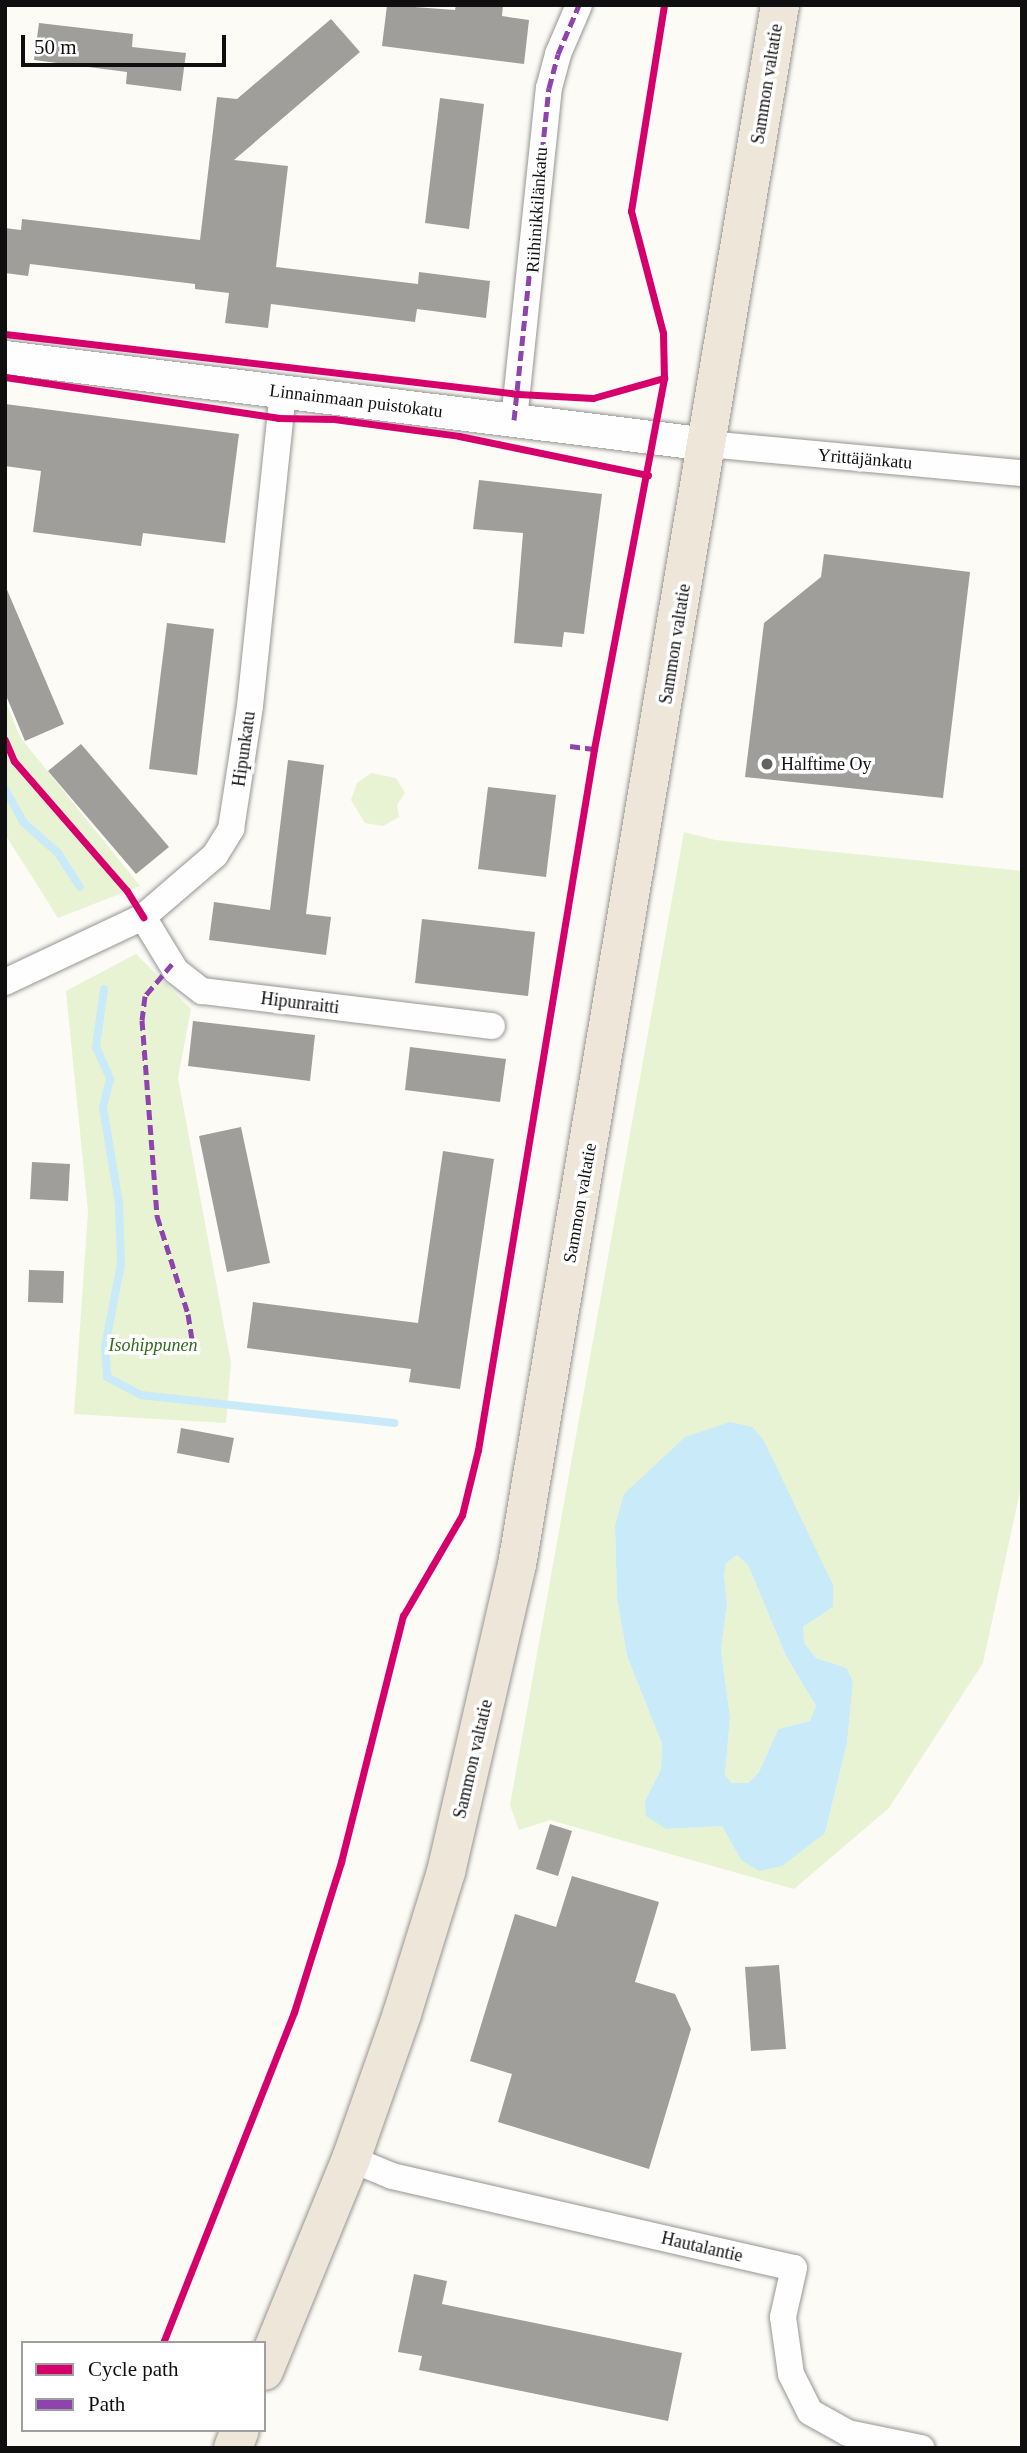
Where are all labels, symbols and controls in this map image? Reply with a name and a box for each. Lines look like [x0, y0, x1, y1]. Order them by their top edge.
scale bar [24, 21, 229, 65]
street label: Sammon valtatie [747, 22, 787, 146]
text: 50 m [34, 35, 77, 59]
street label: Riihinikkilänkatu [522, 146, 552, 274]
street label: Linnainmaan puistokatu [268, 380, 444, 422]
street label: Yrittäjänkatu [817, 444, 913, 474]
street label: Sammon valtatie [655, 582, 695, 706]
street label: Hipunkatu [228, 710, 260, 788]
place label: Halftime Oy [781, 753, 871, 775]
marker: Halftime Oy [759, 756, 775, 772]
street label: Hipunraitti [259, 987, 341, 1019]
street label: Sammon valtatie [559, 1141, 601, 1265]
park label: Isohippunen [109, 1334, 197, 1356]
street label: Sammon valtatie [449, 1697, 497, 1821]
street label: Hautalantie [659, 2227, 745, 2267]
legend [21, 2341, 266, 2432]
text: Cycle path [88, 2357, 178, 2381]
text: Path [88, 2392, 125, 2416]

